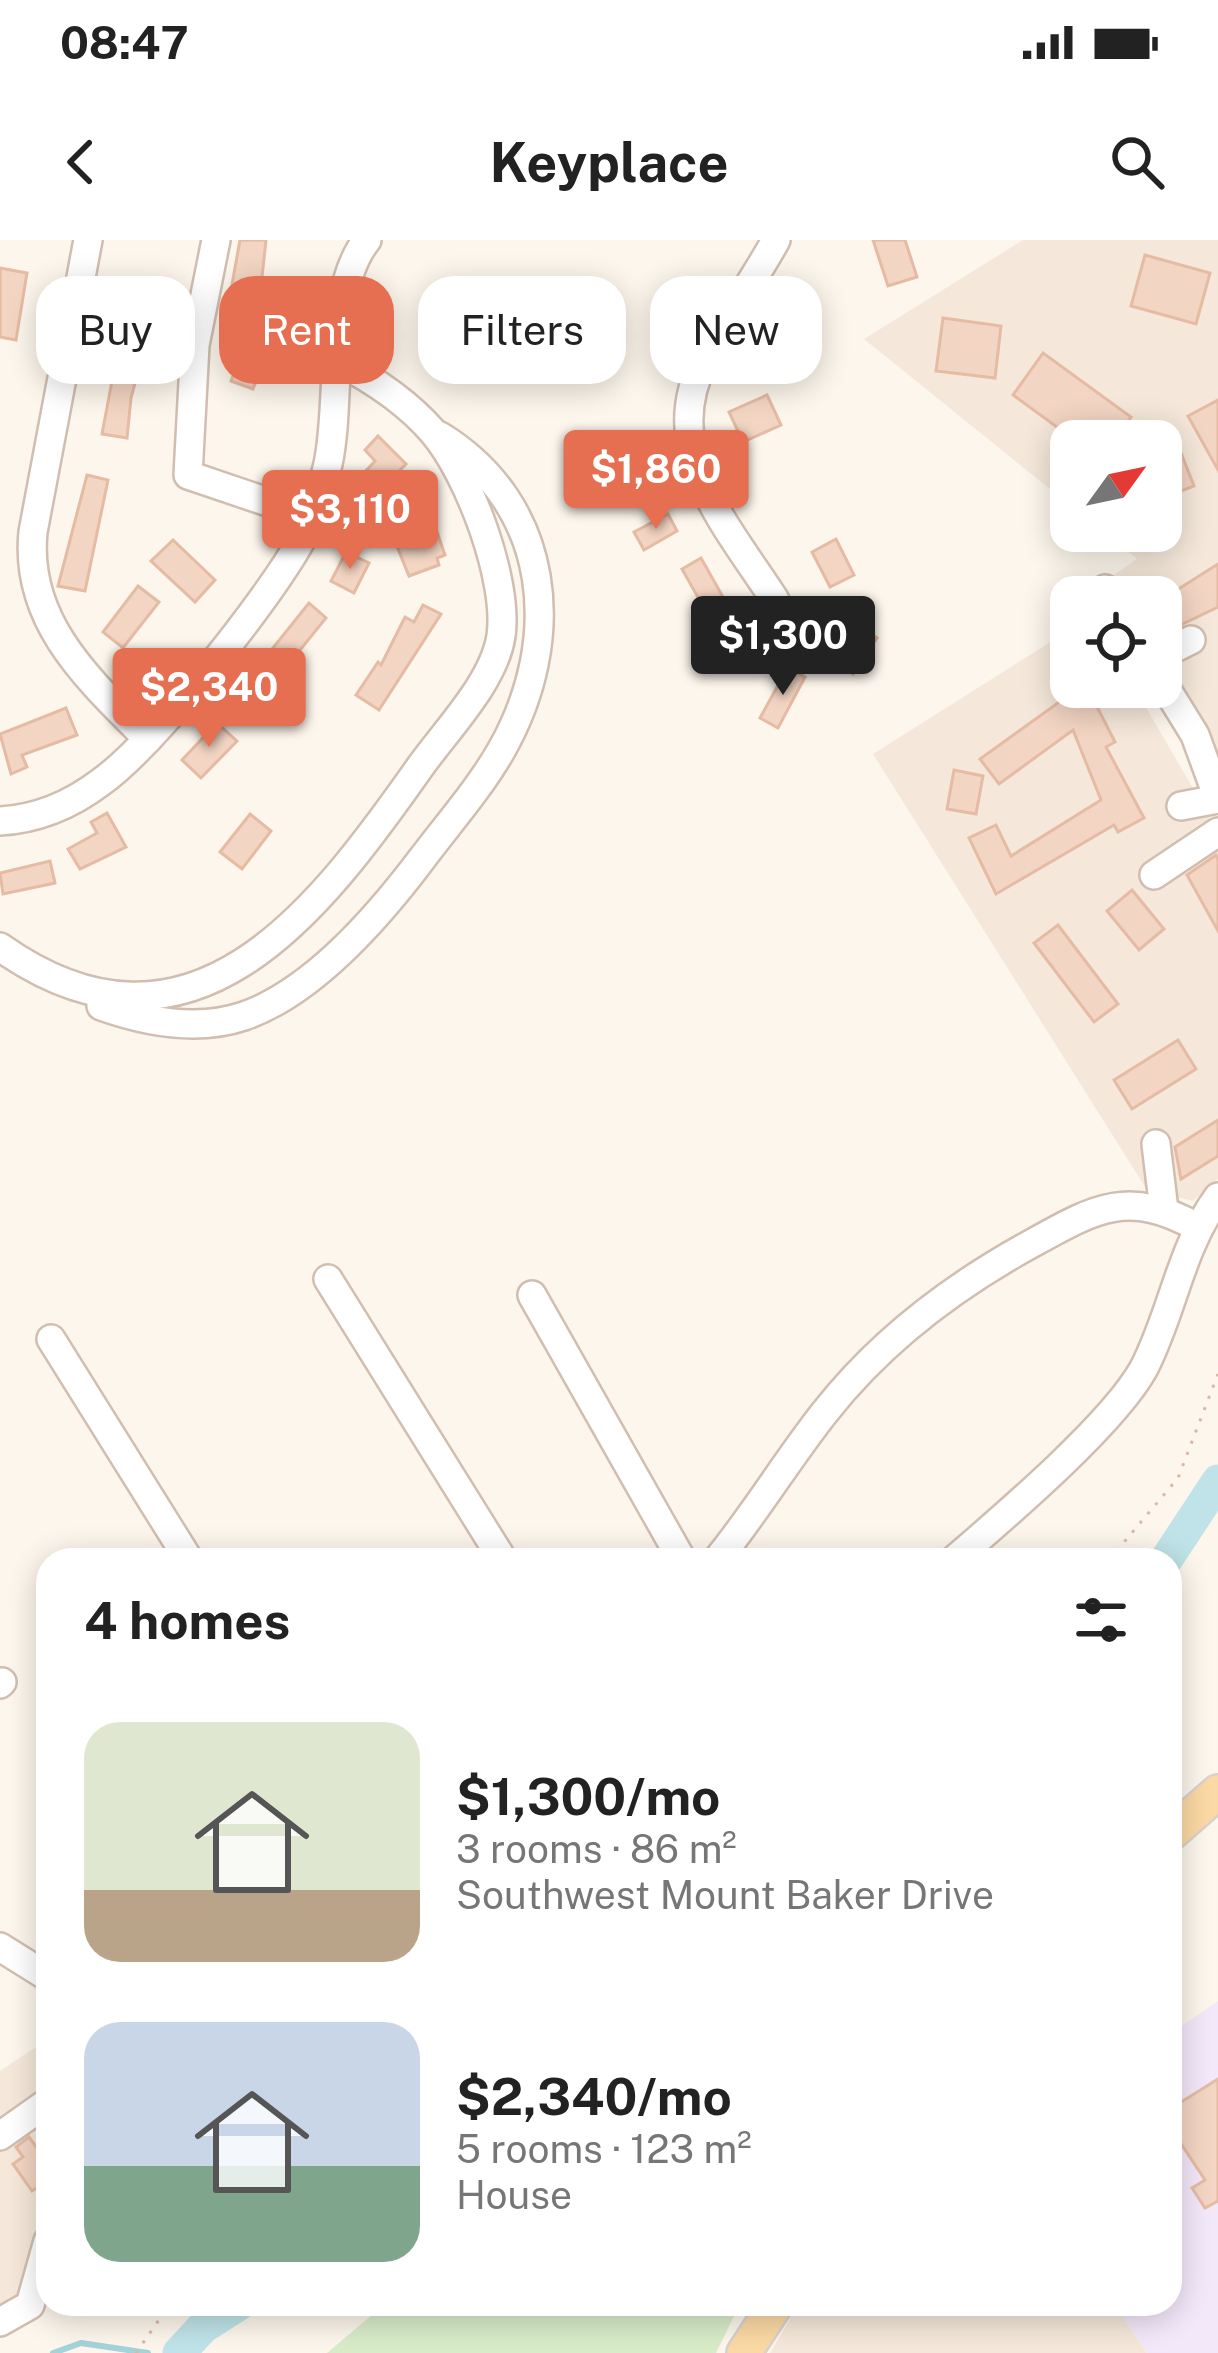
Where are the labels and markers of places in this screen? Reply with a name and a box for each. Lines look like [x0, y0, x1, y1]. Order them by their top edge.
pin: $1,860 [558, 430, 754, 532]
pin: $3,110 [252, 470, 448, 572]
pin: $1,300 [685, 596, 881, 698]
pin: $2,340 [111, 648, 307, 750]

